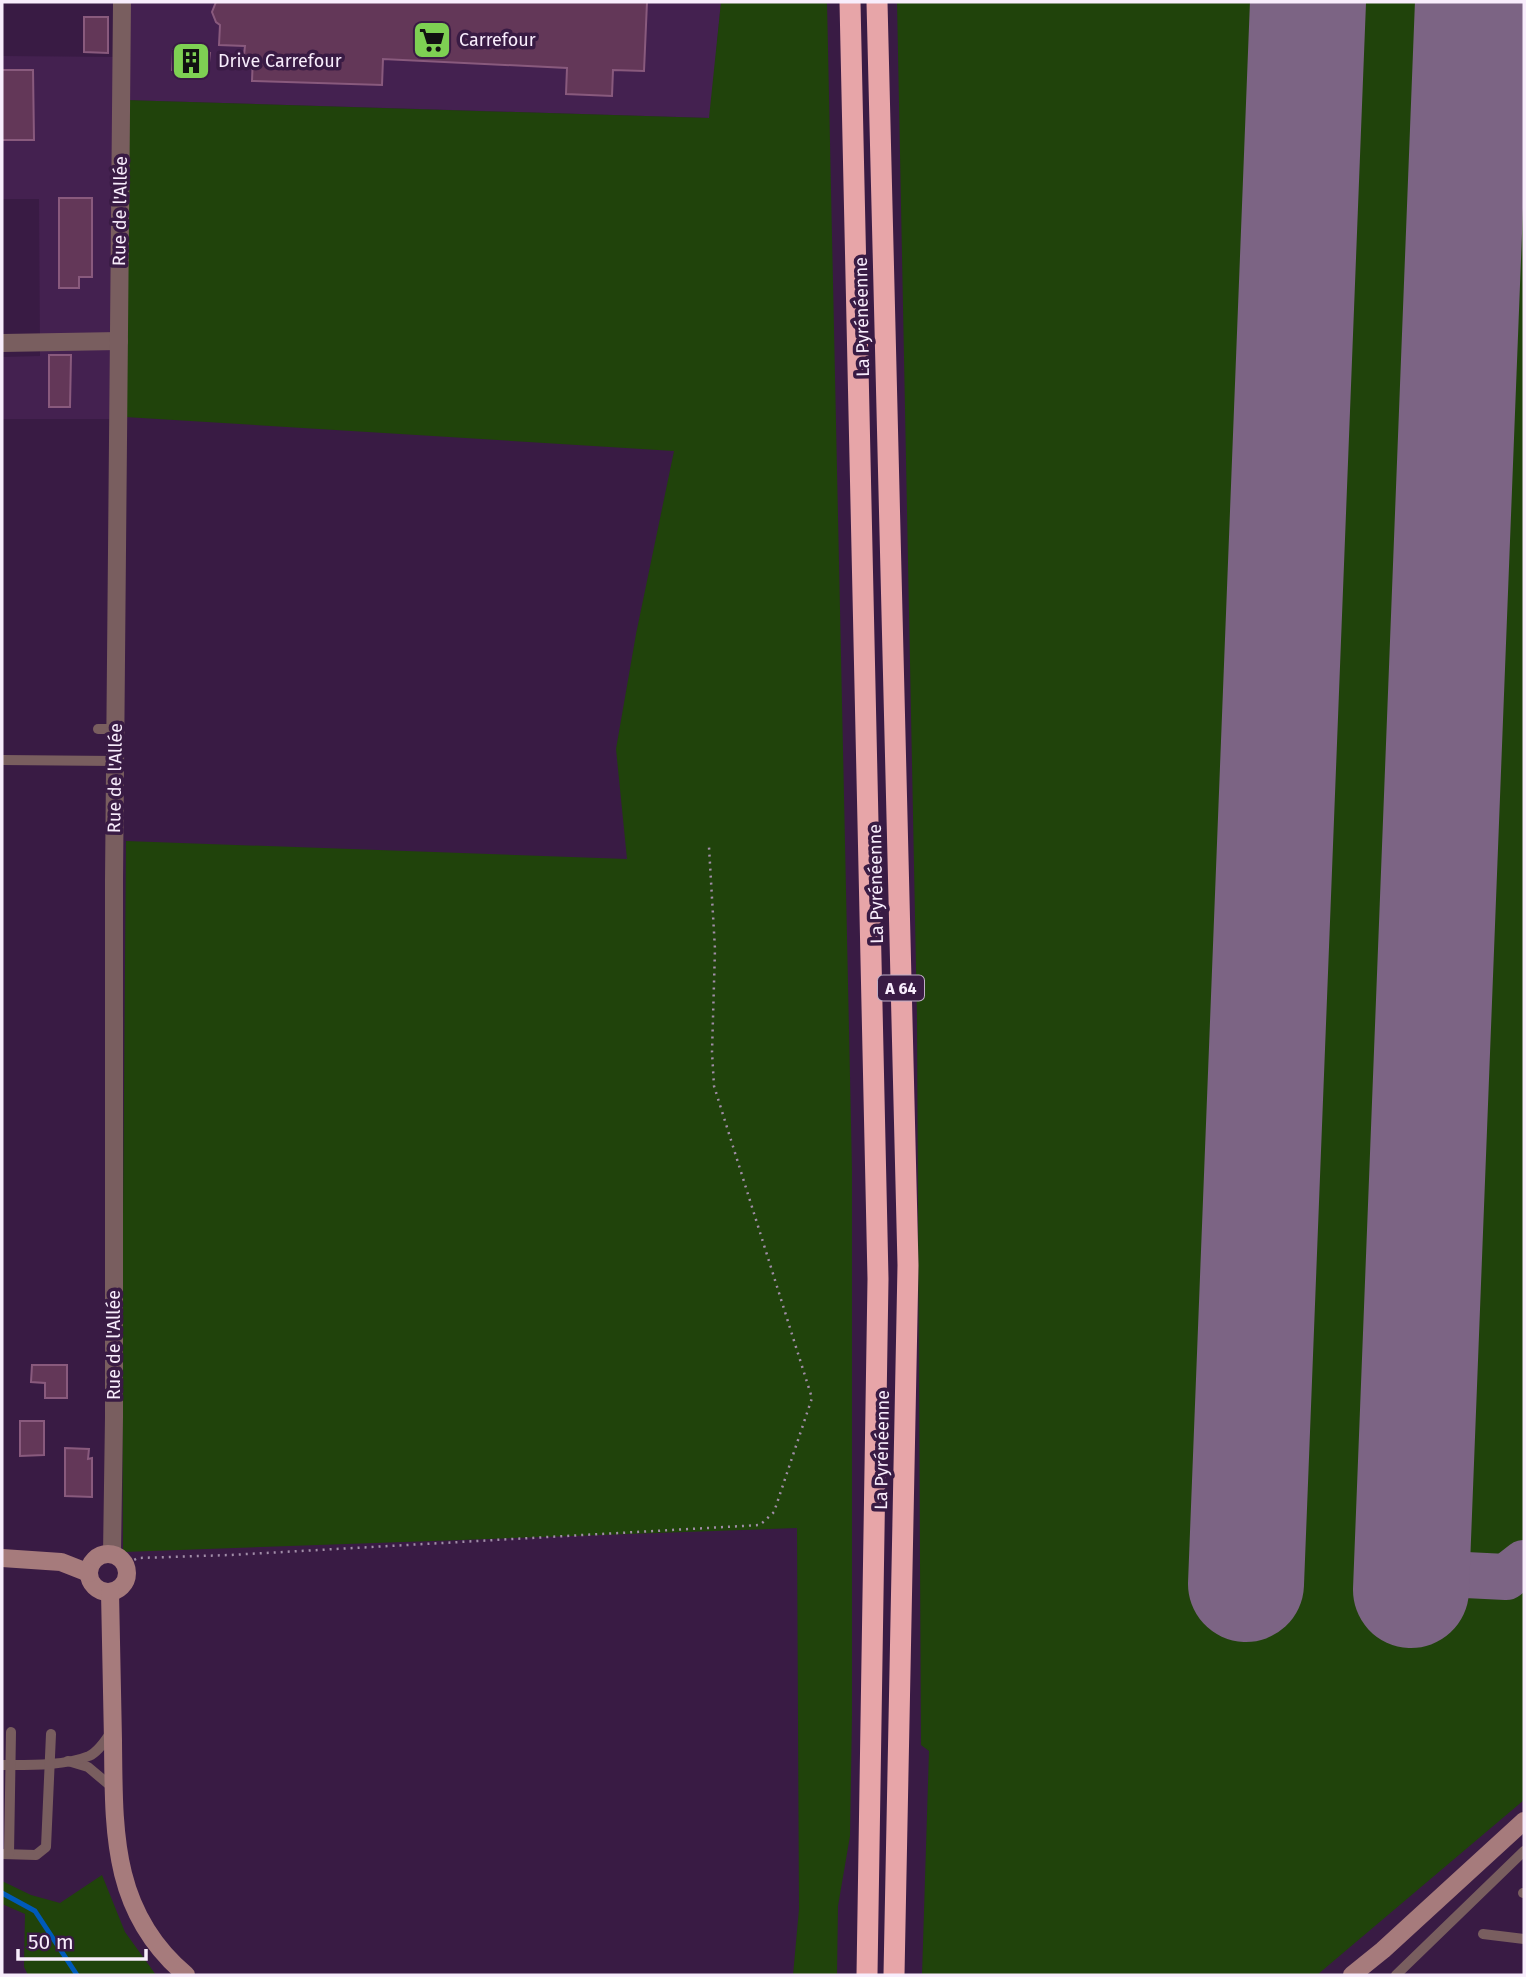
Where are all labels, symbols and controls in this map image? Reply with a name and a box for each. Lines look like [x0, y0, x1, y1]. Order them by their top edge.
supermarket icon: Carrefour [411, 19, 453, 61]
place label: Carrefour [459, 29, 536, 51]
building icon: Drive Carrefour [170, 40, 212, 82]
place label: Drive Carrefour [218, 50, 342, 72]
street label: Rue de l'Allée [108, 156, 132, 266]
street label: La Pyrénéenne [850, 257, 874, 377]
street label: Rue de l'Allée [103, 723, 127, 833]
street label: La Pyrénéenne [864, 824, 888, 944]
road number: A 64 [878, 976, 924, 1000]
street label: Rue de l'Allée [103, 1290, 125, 1400]
street label: La Pyrénéenne [870, 1390, 894, 1510]
scale bar [18, 1918, 145, 1962]
text: 50 m [28, 1929, 74, 1955]

